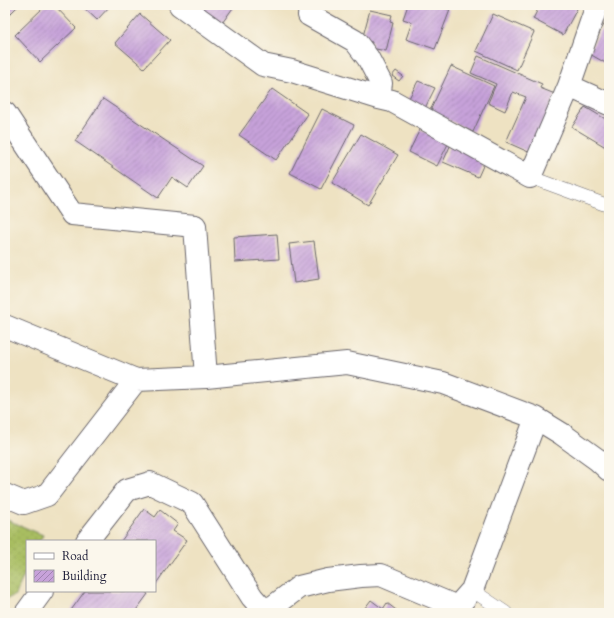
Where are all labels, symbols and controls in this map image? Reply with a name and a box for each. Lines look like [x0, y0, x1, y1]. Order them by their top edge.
legend [26, 540, 156, 592]
text: Road [62, 548, 89, 564]
text: Building [62, 568, 107, 584]

